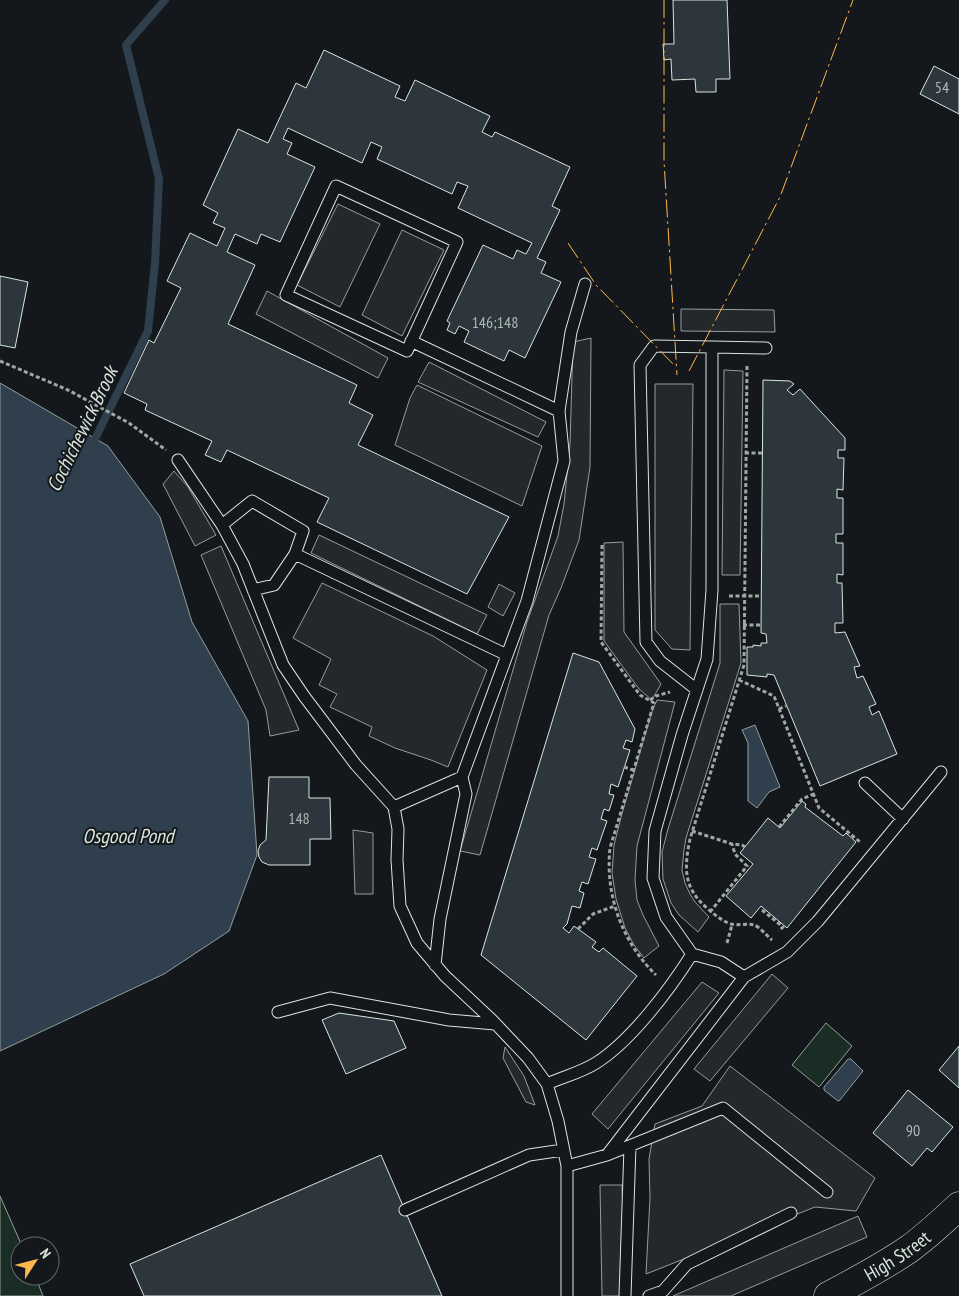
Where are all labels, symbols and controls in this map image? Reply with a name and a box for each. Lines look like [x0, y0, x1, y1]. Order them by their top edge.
house number: 54 [935, 77, 949, 97]
house number: 146;148 [472, 312, 518, 332]
water label: Cochichewick Brook [40, 360, 125, 496]
house number: 148 [288, 808, 310, 828]
water label: Osgood Pond [82, 823, 176, 849]
house number: 90 [906, 1120, 920, 1140]
street label: High Street [860, 1225, 936, 1286]
north arrow [10, 1236, 60, 1286]
text: N [36, 1245, 55, 1262]

